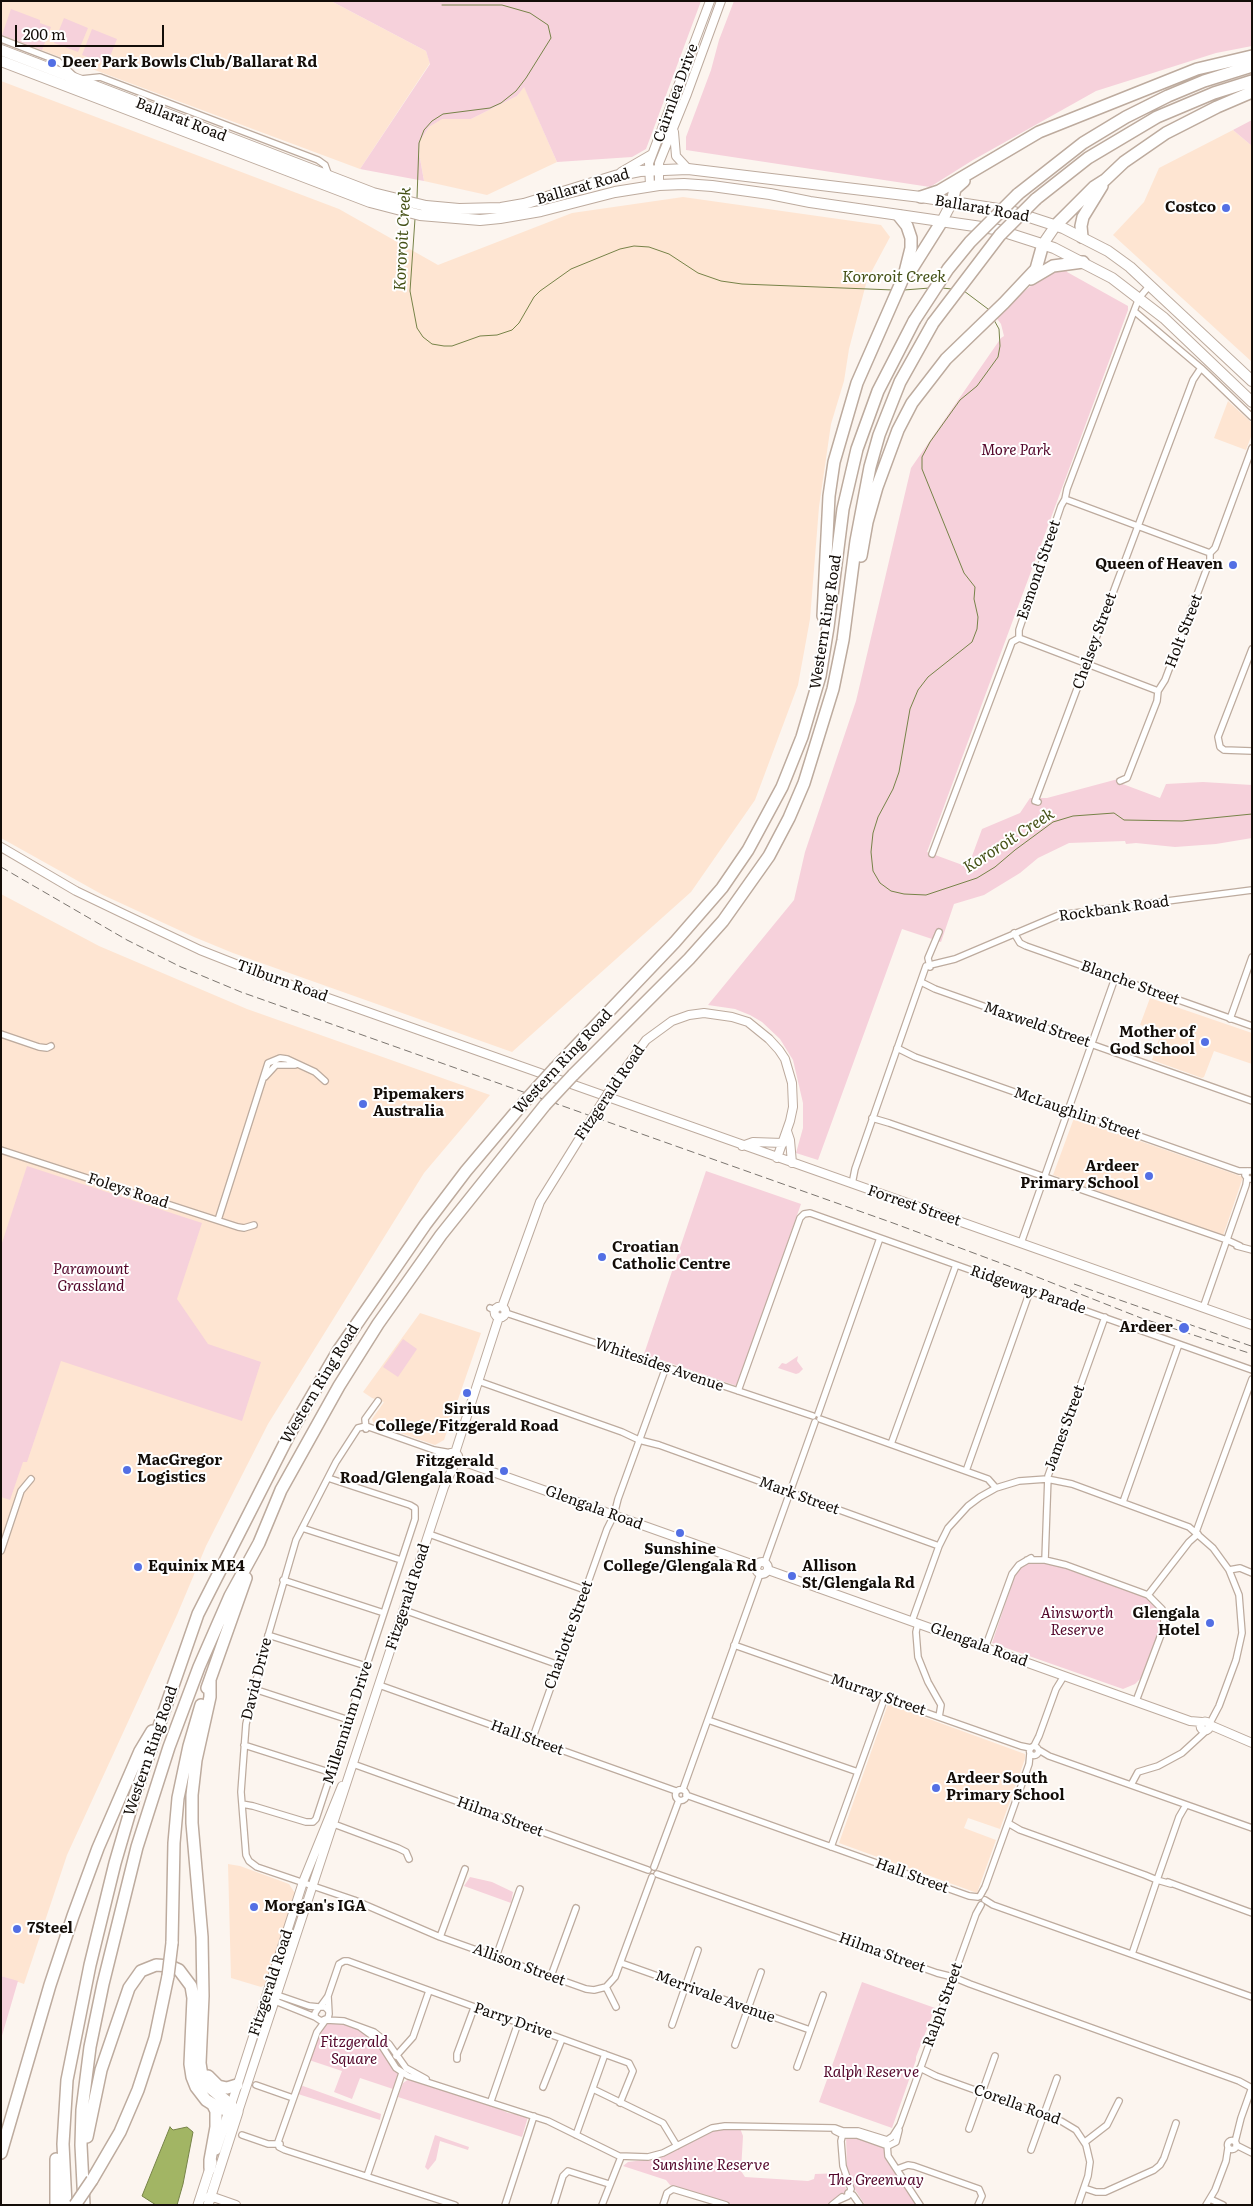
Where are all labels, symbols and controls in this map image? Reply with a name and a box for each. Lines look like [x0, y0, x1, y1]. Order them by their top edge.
scale bar [18, 15, 166, 47]
text: 200 m [23, 22, 66, 45]
street label: Cairnlea Drive [650, 41, 702, 145]
place label: Deer Park Bowls Club/Ballarat Rd [62, 54, 317, 72]
marker: Deer Park Bowls Club/Ballarat Rd [46, 57, 58, 69]
street label: Ballarat Road [133, 94, 229, 146]
street label: Ballarat Road [534, 165, 632, 209]
water label: Kororoit Creek [391, 186, 415, 292]
street label: Ballarat Road [933, 192, 1031, 226]
place label: Costco [1165, 199, 1216, 217]
marker: Costco [1220, 202, 1232, 214]
water label: Kororoit Creek [842, 267, 946, 287]
park label: More Park [981, 442, 1051, 460]
street label: Esmond Street [1014, 518, 1064, 622]
street label: Western Ring Road [806, 553, 846, 691]
place label: Queen of Heaven [1095, 556, 1223, 574]
marker: Queen of Heaven [1227, 559, 1239, 571]
street label: Chelsey Street [1069, 590, 1121, 692]
street label: Holt Street [1162, 591, 1206, 671]
water label: Kororoit Creek [960, 805, 1058, 877]
street label: Rockbank Road [1058, 892, 1170, 926]
street label: Tilburn Road [234, 956, 330, 1006]
street label: Blanche Street [1078, 957, 1182, 1009]
street label: Maxweld Street [981, 998, 1093, 1052]
street label: Western Ring Road [510, 1006, 616, 1118]
place label: Mother of God School [1110, 1024, 1195, 1059]
marker: Mother of God School [1199, 1036, 1211, 1048]
street label: Fitzgerald Road [571, 1042, 649, 1144]
street label: McLaughlin Street [1011, 1084, 1143, 1144]
place label: Pipemakers Australia [373, 1086, 464, 1121]
marker: Pipemakers Australia [357, 1098, 369, 1110]
place label: Ardeer Primary School [1020, 1158, 1139, 1193]
street label: Foleys Road [85, 1169, 171, 1213]
marker: Ardeer Primary School [1143, 1170, 1155, 1182]
street label: Forrest Street [865, 1182, 963, 1230]
place label: Croatian Catholic Centre [612, 1239, 731, 1274]
marker: Croatian Catholic Centre [596, 1251, 608, 1263]
park label: Paramount Grassland [53, 1261, 129, 1296]
street label: Ridgeway Parade [968, 1262, 1088, 1318]
place label: Ardeer [1119, 1319, 1173, 1337]
street label: Western Ring Road [277, 1321, 363, 1447]
marker: Ardeer [1177, 1321, 1191, 1335]
street label: Whitesides Avenue [592, 1334, 726, 1396]
street label: James Street [1041, 1382, 1089, 1474]
marker: Sirius College/Fitzgerald Road [461, 1387, 473, 1399]
place label: Sirius College/Fitzgerald Road [375, 1401, 559, 1436]
place label: MacGregor Logistics [137, 1452, 222, 1487]
place label: Fitzgerald Road/Glengala Road [340, 1453, 494, 1488]
marker: MacGregor Logistics [121, 1464, 133, 1476]
marker: Fitzgerald Road/Glengala Road [498, 1465, 510, 1477]
street label: Mark Street [756, 1473, 842, 1519]
street label: Glengala Road [543, 1482, 645, 1534]
marker: Sunshine College/Glengala Rd [674, 1527, 686, 1539]
street label: Fitzgerald Road [382, 1541, 434, 1653]
place label: Sunshine College/Glengala Rd [603, 1541, 757, 1576]
place label: Equinix ME4 [148, 1558, 245, 1576]
place label: Allison St/Glengala Rd [802, 1558, 915, 1593]
marker: Equinix ME4 [132, 1561, 144, 1573]
marker: Allison St/Glengala Rd [786, 1570, 798, 1582]
street label: Charlotte Street [541, 1578, 597, 1692]
park label: Ainsworth Reserve [1040, 1605, 1114, 1640]
place label: Glengala Hotel [1133, 1605, 1200, 1640]
marker: Glengala Hotel [1204, 1617, 1216, 1629]
street label: Glengala Road [928, 1619, 1030, 1671]
street label: David Drive [238, 1636, 276, 1722]
street label: Millennium Drive [320, 1659, 376, 1787]
street label: Murray Street [828, 1670, 928, 1720]
street label: Western Ring Road [120, 1684, 182, 1818]
street label: Hall Street [488, 1716, 566, 1760]
place label: Ardeer South Primary School [946, 1770, 1065, 1805]
marker: Ardeer South Primary School [930, 1782, 942, 1794]
street label: Hilma Street [454, 1793, 546, 1841]
street label: Hall Street [873, 1854, 951, 1898]
place label: Morgan's IGA [264, 1898, 366, 1916]
marker: Morgan's IGA [248, 1901, 260, 1913]
place label: 7Steel [27, 1920, 73, 1938]
marker: 7Steel [11, 1923, 23, 1935]
street label: Fitzgerald Road [245, 1927, 297, 2039]
street label: Hilma Street [836, 1929, 928, 1977]
street label: Allison Street [470, 1940, 568, 1990]
street label: Ralph Street [919, 1960, 967, 2050]
street label: Merrivale Avenue [653, 1967, 777, 2027]
street label: Parry Drive [471, 1999, 555, 2043]
park label: Fitzgerald Square [320, 2034, 388, 2069]
park label: Ralph Reserve [823, 2064, 919, 2082]
street label: Corella Road [971, 2081, 1063, 2129]
park label: Sunshine Reserve [652, 2157, 770, 2175]
park label: The Greenway [828, 2172, 924, 2190]

